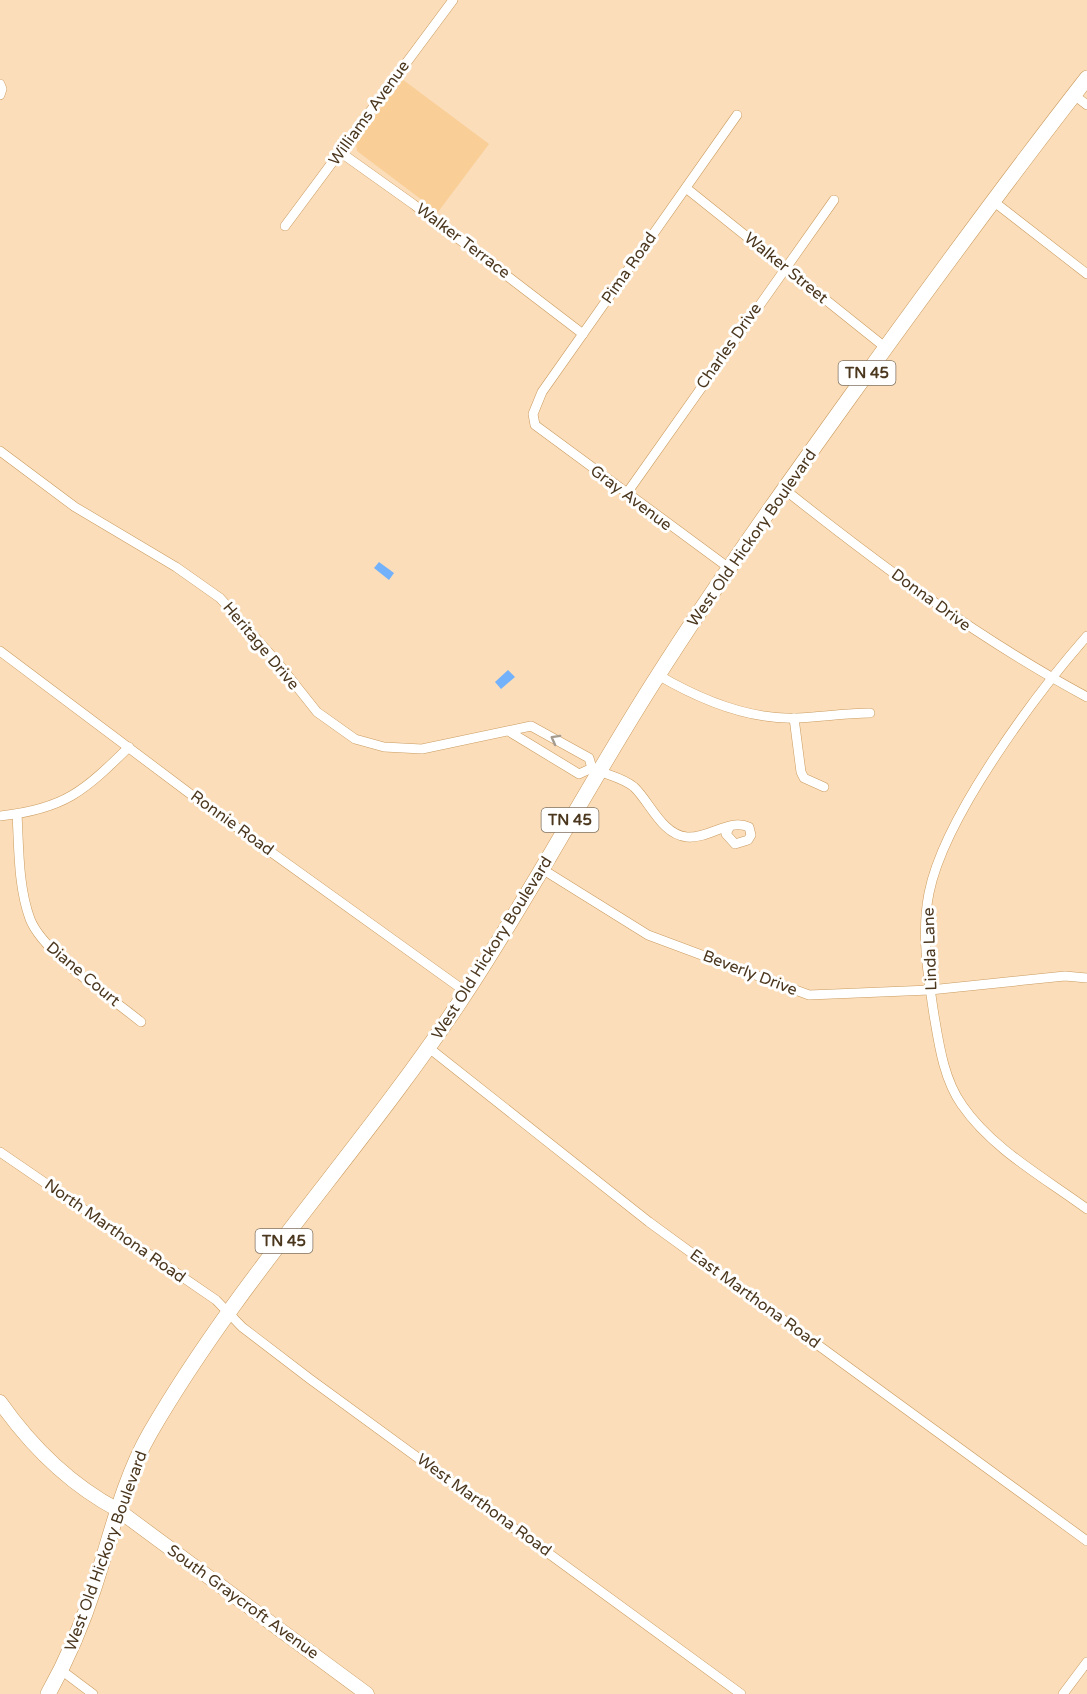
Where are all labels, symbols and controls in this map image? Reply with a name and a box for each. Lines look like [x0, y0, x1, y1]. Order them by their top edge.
street label: Williams Avenue [324, 57, 414, 169]
street label: Walker Terrace [412, 199, 514, 283]
street label: Pima Road [597, 228, 661, 308]
street label: Walker Street [740, 228, 832, 308]
street label: Charles Drive [692, 299, 766, 393]
road number: TN 45 [838, 361, 896, 385]
street label: West Old Hickory Boulevard [683, 445, 821, 631]
street label: Gray Avenue [586, 461, 676, 535]
street label: Donna Drive [887, 564, 975, 636]
street label: Heritage Drive [218, 598, 304, 694]
one-way arrow [551, 735, 561, 746]
street label: Ronnie Road [186, 786, 278, 860]
road number: TN 45 [542, 808, 598, 832]
street label: West Old Hickory Boulevard [427, 853, 557, 1043]
street label: Linda Lane [919, 907, 941, 991]
street label: Diane Court [42, 937, 124, 1011]
street label: Beverly Drive [700, 946, 800, 1000]
street label: North Marthona Road [41, 1175, 189, 1287]
road number: TN 45 [256, 1229, 312, 1253]
street label: East Marthona Road [686, 1245, 824, 1353]
street label: West Old Hickory Boulevard [60, 1448, 152, 1654]
street label: West Marthona Road [413, 1449, 555, 1561]
street label: South Graycroft Avenue [163, 1540, 323, 1664]

